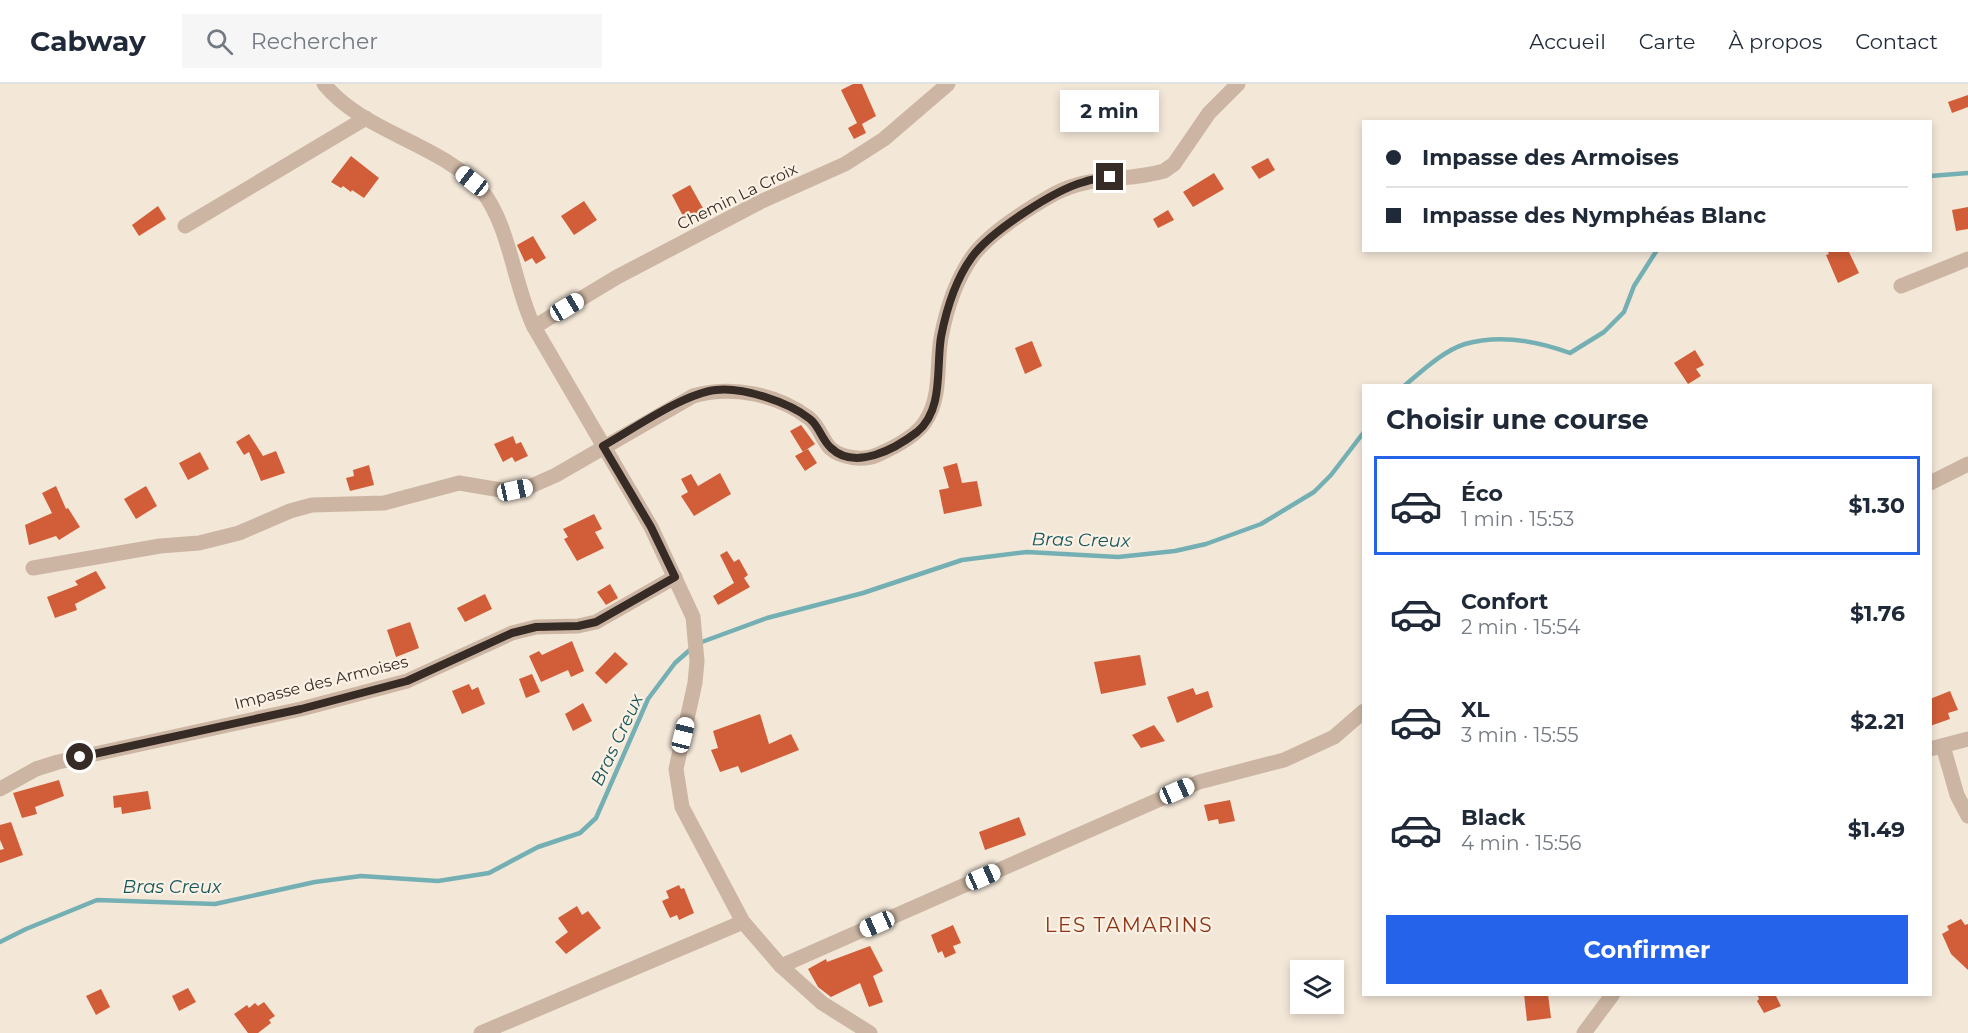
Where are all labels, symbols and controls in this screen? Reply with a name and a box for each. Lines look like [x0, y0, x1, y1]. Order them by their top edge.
search box [182, 14, 602, 68]
text: Cabway [30, 24, 146, 58]
icon: search [203, 25, 236, 58]
text: Rechercher [251, 28, 378, 55]
text: Accueil [1529, 29, 1606, 54]
text: Carte [1639, 29, 1695, 54]
text: À propos [1728, 29, 1822, 54]
text: Contact [1855, 29, 1938, 54]
callout: 2 min [1060, 90, 1160, 132]
text: 2 min [1080, 99, 1139, 123]
text: Impasse des Armoises [1422, 144, 1679, 171]
street label: Chemin La Croix [674, 159, 801, 234]
car [452, 163, 492, 199]
route end [1096, 163, 1123, 190]
text: Impasse des Nymphéas Blanc [1422, 202, 1766, 229]
car [547, 290, 587, 324]
text: Choisir une course [1386, 403, 1649, 436]
car [496, 477, 534, 503]
icon: car [1389, 479, 1443, 533]
text: Éco [1461, 480, 1503, 507]
text: $1.30 [1849, 492, 1905, 519]
text: 1 min · 15:53 [1461, 507, 1574, 531]
water label: Bras Creux [1031, 528, 1132, 552]
icon: car [1389, 587, 1443, 641]
text: Confort [1461, 588, 1548, 615]
text: $1.76 [1850, 600, 1905, 627]
text: 2 min · 15:54 [1461, 615, 1581, 639]
street label: Impasse des Armoises [232, 652, 410, 713]
water label: Bras Creux [586, 689, 648, 789]
icon: car [1389, 695, 1443, 749]
text: XL [1461, 696, 1490, 723]
text: $2.21 [1850, 708, 1905, 735]
car [670, 715, 696, 755]
text: 3 min · 15:55 [1461, 723, 1578, 747]
route start [66, 743, 93, 770]
car [1157, 775, 1197, 807]
icon: car [1389, 803, 1443, 857]
text: Black [1461, 804, 1525, 831]
text: $1.49 [1848, 816, 1905, 843]
text: 4 min · 15:56 [1461, 831, 1581, 855]
car [963, 861, 1003, 893]
water label: Bras Creux [123, 876, 223, 898]
car [857, 908, 897, 940]
district label: LES TAMARINS [1045, 913, 1213, 937]
button: Confirmer [1386, 915, 1908, 984]
map controls [1290, 960, 1344, 1014]
button: layers [1290, 960, 1344, 1014]

